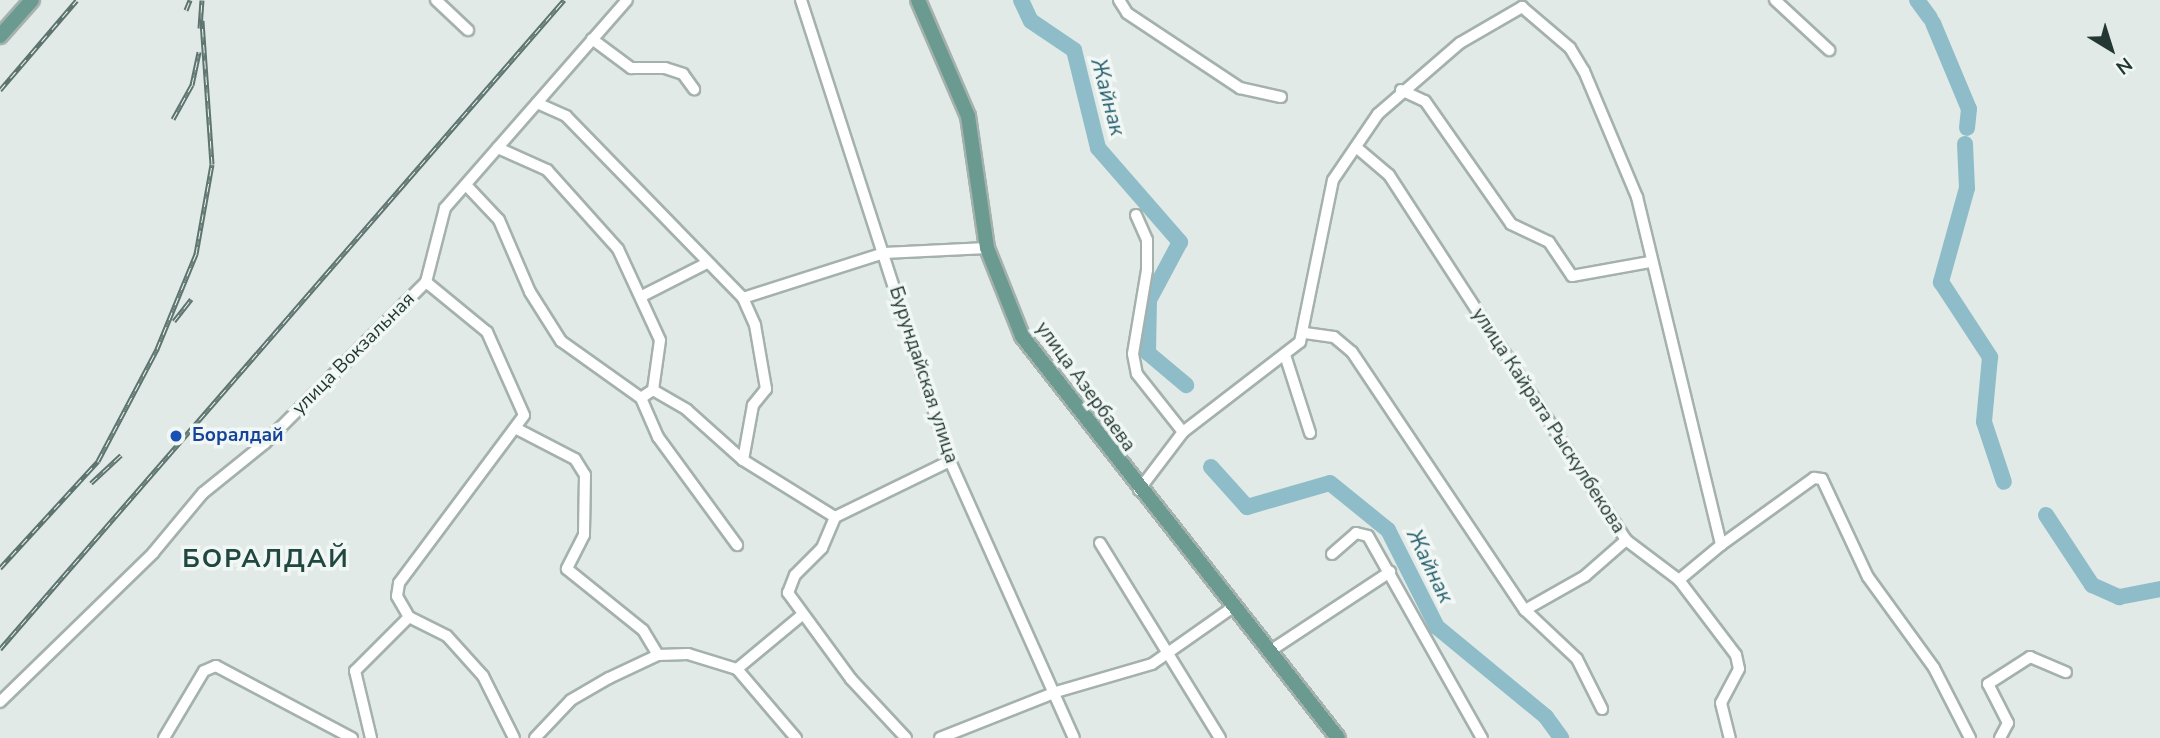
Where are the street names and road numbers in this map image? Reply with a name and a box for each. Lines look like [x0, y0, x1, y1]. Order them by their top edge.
street label: Бурундайская улица [884, 284, 962, 466]
street label: улица Вокзальная [288, 288, 420, 420]
street label: улица Кайрата Рыскулбекова [1467, 304, 1629, 538]
street label: улица Азербаева [1030, 318, 1140, 456]

